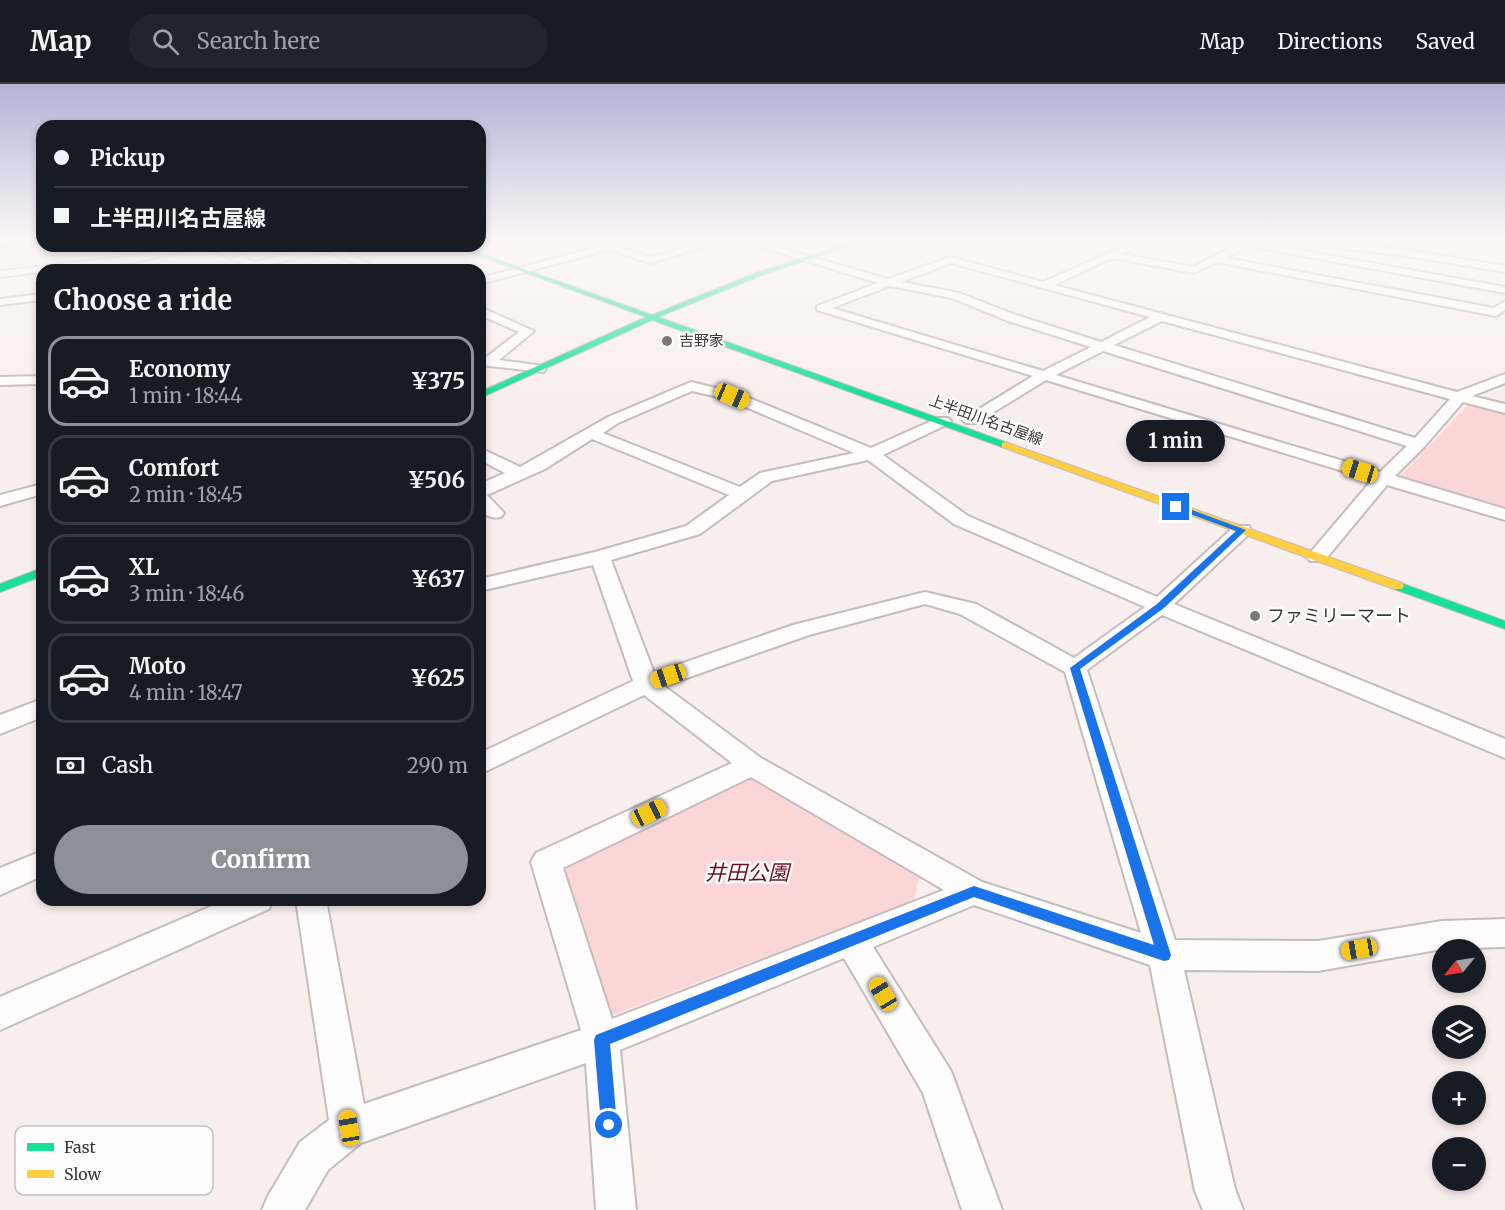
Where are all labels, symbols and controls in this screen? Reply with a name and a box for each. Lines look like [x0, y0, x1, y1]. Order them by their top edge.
search box [128, 14, 548, 68]
text: Map [30, 23, 92, 59]
icon: search [149, 25, 182, 58]
text: Search here [197, 27, 320, 55]
text: Map [1200, 28, 1244, 55]
text: Directions [1277, 28, 1382, 55]
text: Saved [1415, 28, 1475, 55]
text: Pickup [90, 144, 165, 172]
text: 上半田川名古屋線 [90, 204, 266, 232]
text: Choose a ride [54, 283, 232, 317]
place label: 吉野家 [679, 331, 724, 350]
marker: 吉野家 [660, 334, 674, 348]
icon: car [57, 354, 111, 408]
text: Economy [129, 355, 230, 383]
text: ¥375 [411, 367, 465, 395]
car [712, 381, 752, 411]
text: 1 min · 18:44 [129, 383, 242, 408]
street label: 上半田川名古屋線 [927, 390, 1046, 449]
callout: 1 min [1126, 420, 1226, 462]
text: 1 min [1148, 428, 1203, 453]
icon: car [57, 453, 111, 507]
text: Comfort [129, 454, 219, 482]
car [1340, 457, 1380, 485]
text: ¥506 [408, 466, 465, 494]
text: 2 min · 18:45 [129, 482, 243, 507]
route end [1162, 493, 1189, 520]
icon: car [57, 552, 111, 606]
text: XL [129, 553, 159, 581]
text: ¥637 [411, 565, 465, 593]
text: 3 min · 18:46 [129, 581, 244, 606]
place label: ファミリーマート [1267, 604, 1411, 627]
marker: ファミリーマート [1248, 609, 1262, 623]
icon: car [57, 651, 111, 705]
text: Moto [129, 652, 186, 680]
car [648, 662, 688, 690]
text: ¥625 [410, 664, 465, 692]
text: 4 min · 18:47 [129, 680, 243, 705]
icon: cash [54, 749, 87, 782]
text: Cash [102, 751, 153, 779]
text: 290 m [407, 753, 468, 778]
car [629, 797, 669, 829]
button: Confirm [54, 825, 468, 894]
park label: 井田公園 [705, 859, 792, 886]
car [1340, 937, 1378, 961]
north arrow [1432, 939, 1486, 993]
map controls [1432, 939, 1486, 1191]
car [866, 974, 900, 1014]
button: layers [1432, 1005, 1486, 1059]
button: + [1432, 1071, 1486, 1125]
car [337, 1109, 361, 1147]
route start [595, 1111, 622, 1138]
legend [15, 1126, 213, 1195]
text: Fast [64, 1137, 97, 1157]
button: − [1432, 1137, 1486, 1191]
text: Slow [64, 1164, 102, 1184]

